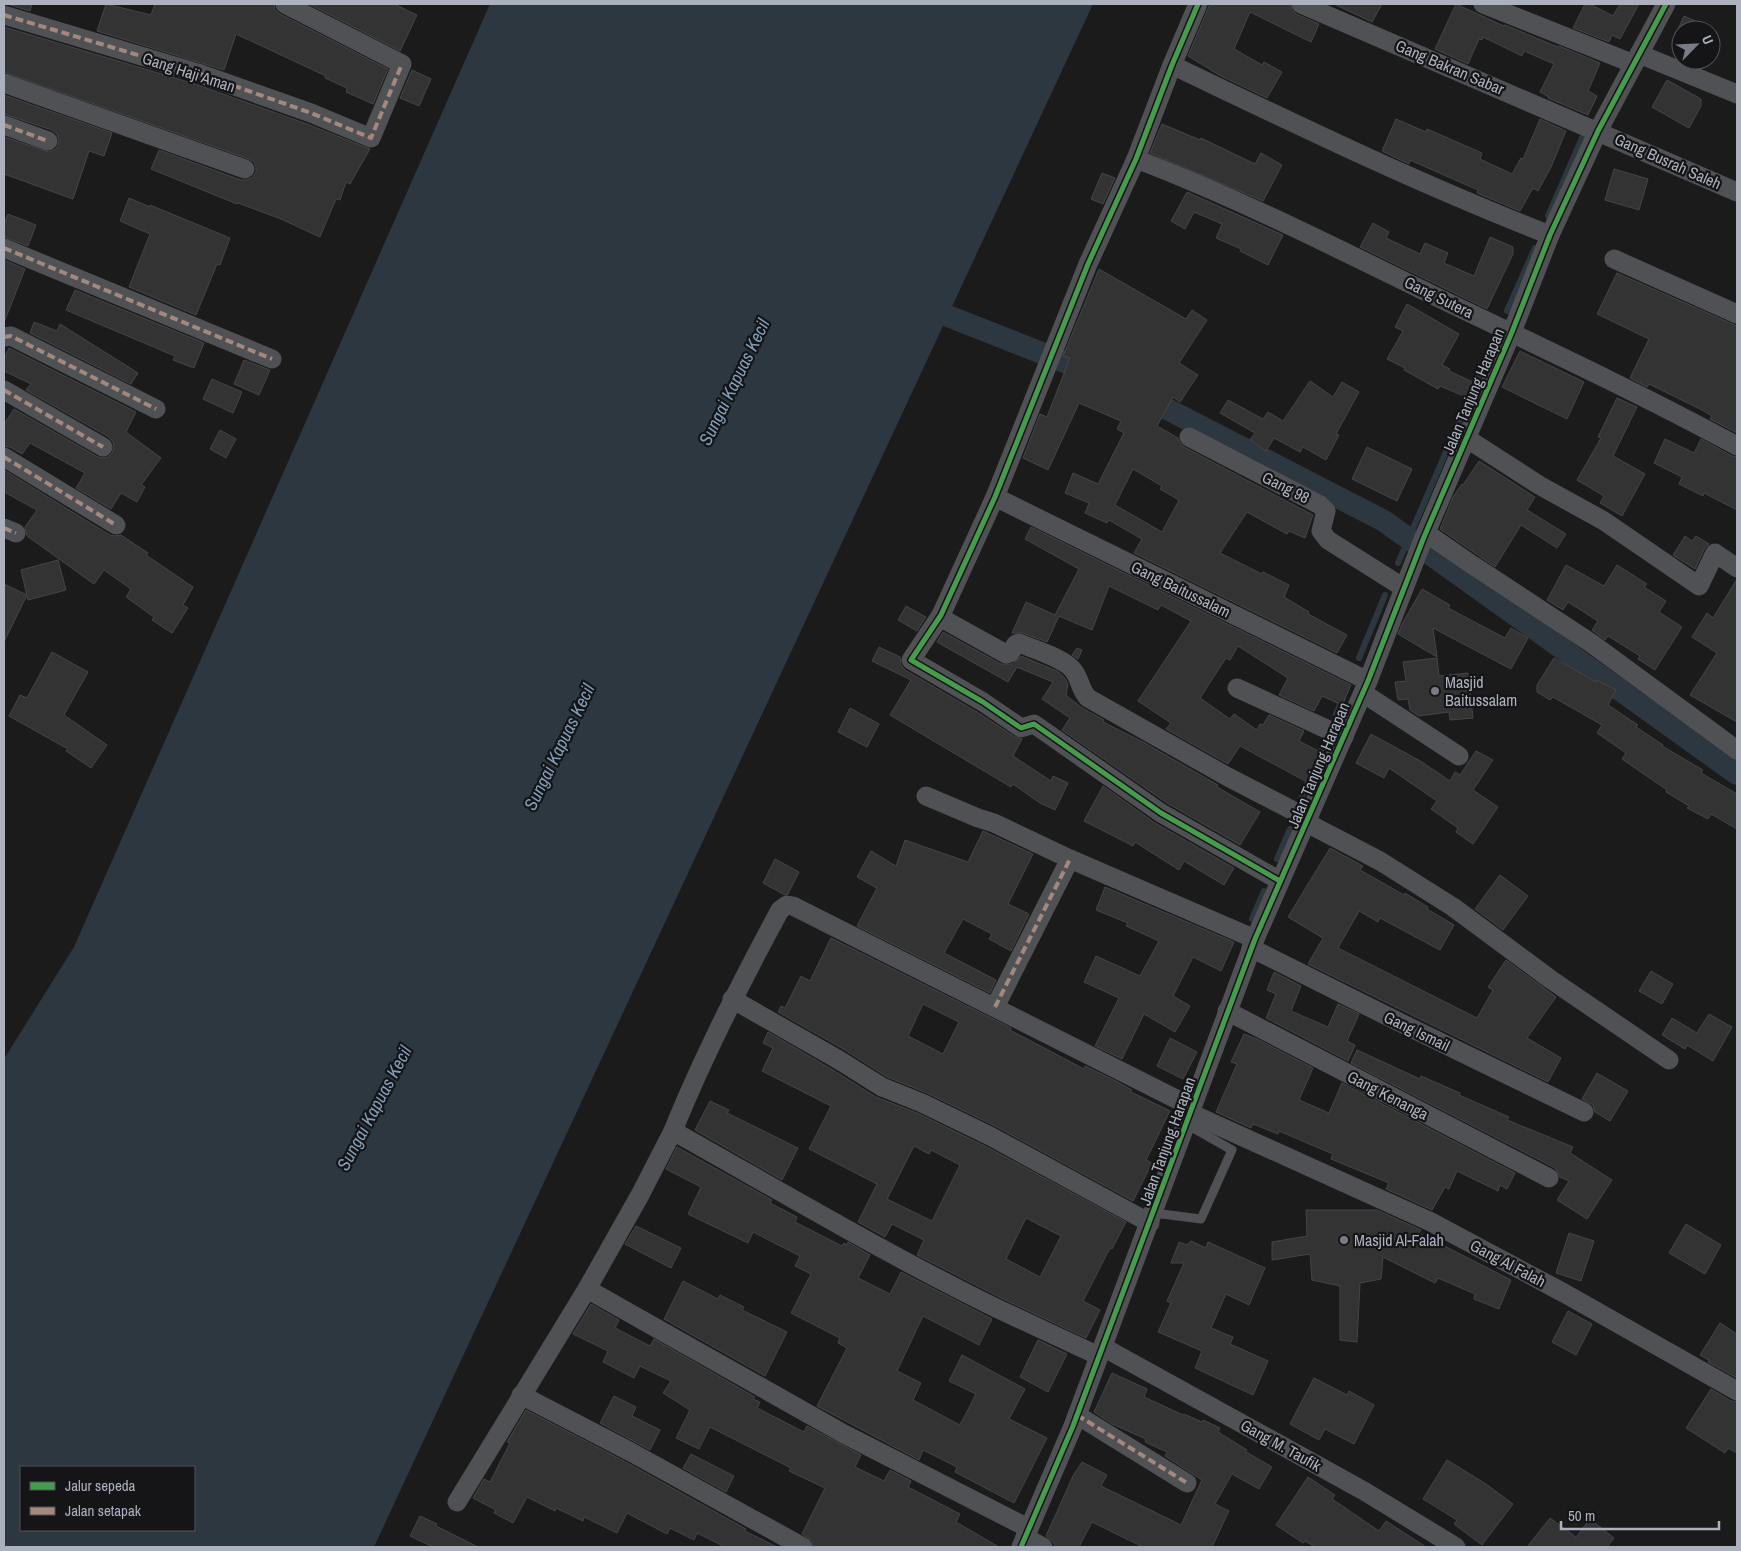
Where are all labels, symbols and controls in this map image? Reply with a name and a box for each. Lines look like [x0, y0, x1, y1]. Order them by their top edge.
north arrow [1671, 20, 1721, 70]
text: U [1698, 32, 1718, 47]
street label: Gang Bakran Sabar [1392, 34, 1508, 100]
street label: Gang Haji Aman [140, 47, 238, 97]
street label: Gang Busrah Saleh [1611, 128, 1725, 194]
street label: Gang Sutera [1401, 271, 1478, 324]
water label: Sungai Kapuas Kecil [693, 314, 776, 449]
street label: Jalan Tanjung Harapan [1437, 325, 1509, 457]
street label: Gang 98 [1259, 466, 1313, 508]
street label: Gang Baitussalam [1128, 555, 1234, 623]
place label: Masjid Baitussalam [1445, 671, 1517, 711]
water label: Sungai Kapuas Kecil [518, 679, 601, 814]
marker: Masjid Baitussalam [1429, 685, 1441, 697]
street label: Jalan Tanjung Harapan [1282, 699, 1354, 831]
street label: Gang Ismail [1380, 1006, 1454, 1056]
water label: Sungai Kapuas Kecil [331, 1041, 418, 1175]
street label: Gang Kenanga [1344, 1065, 1433, 1125]
street label: Jalan Tanjung Harapan [1134, 1074, 1200, 1208]
place label: Masjid Al-Falah [1354, 1229, 1444, 1251]
marker: Masjid Al-Falah [1338, 1234, 1350, 1246]
street label: Gang Al Falah [1466, 1234, 1550, 1292]
street label: Gang M. Taufik [1237, 1414, 1326, 1476]
legend [20, 1466, 195, 1531]
text: Jalur sepeda [65, 1475, 136, 1496]
scale bar [1561, 1498, 1718, 1530]
text: Jalan setapak [65, 1500, 142, 1521]
text: 50 m [1568, 1505, 1595, 1526]

